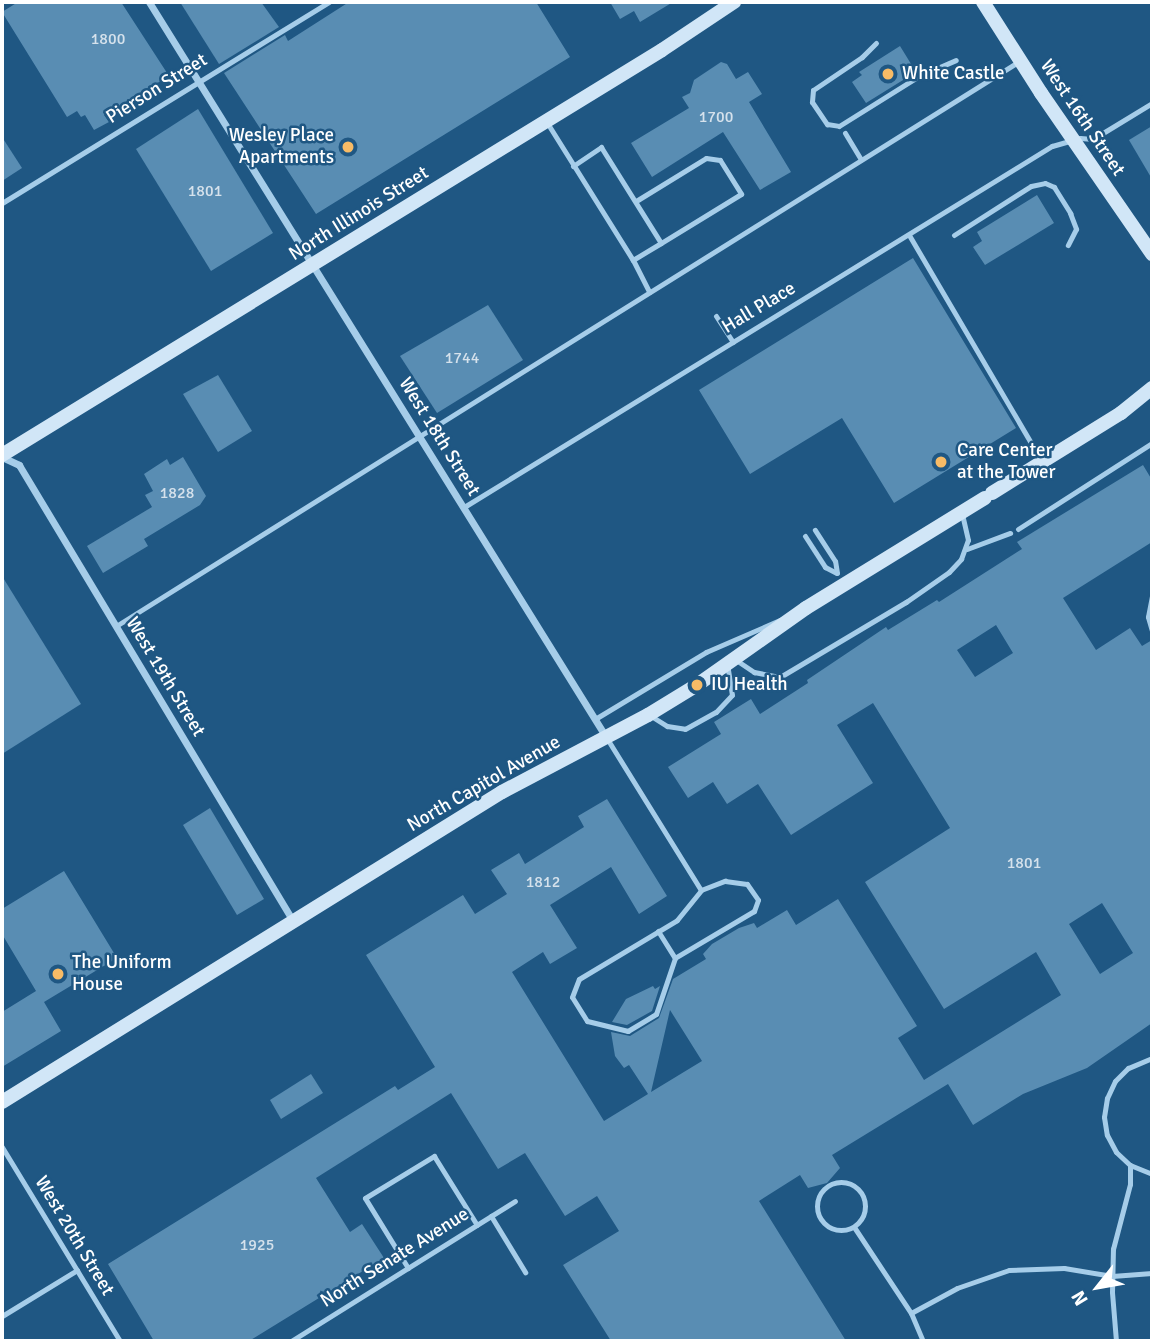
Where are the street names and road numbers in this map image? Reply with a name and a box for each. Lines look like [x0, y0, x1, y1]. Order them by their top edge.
street label: Pierson Street [102, 49, 212, 129]
street label: West 16th Street [1035, 56, 1129, 180]
street label: North Illinois Street [285, 162, 433, 266]
street label: Hall Place [718, 277, 800, 339]
street label: West 18th Street [393, 374, 485, 500]
street label: West 19th Street [120, 613, 210, 741]
street label: North Capitol Avenue [403, 731, 565, 837]
street label: West 20th Street [29, 1172, 119, 1300]
street label: North Senate Avenue [317, 1203, 473, 1313]

